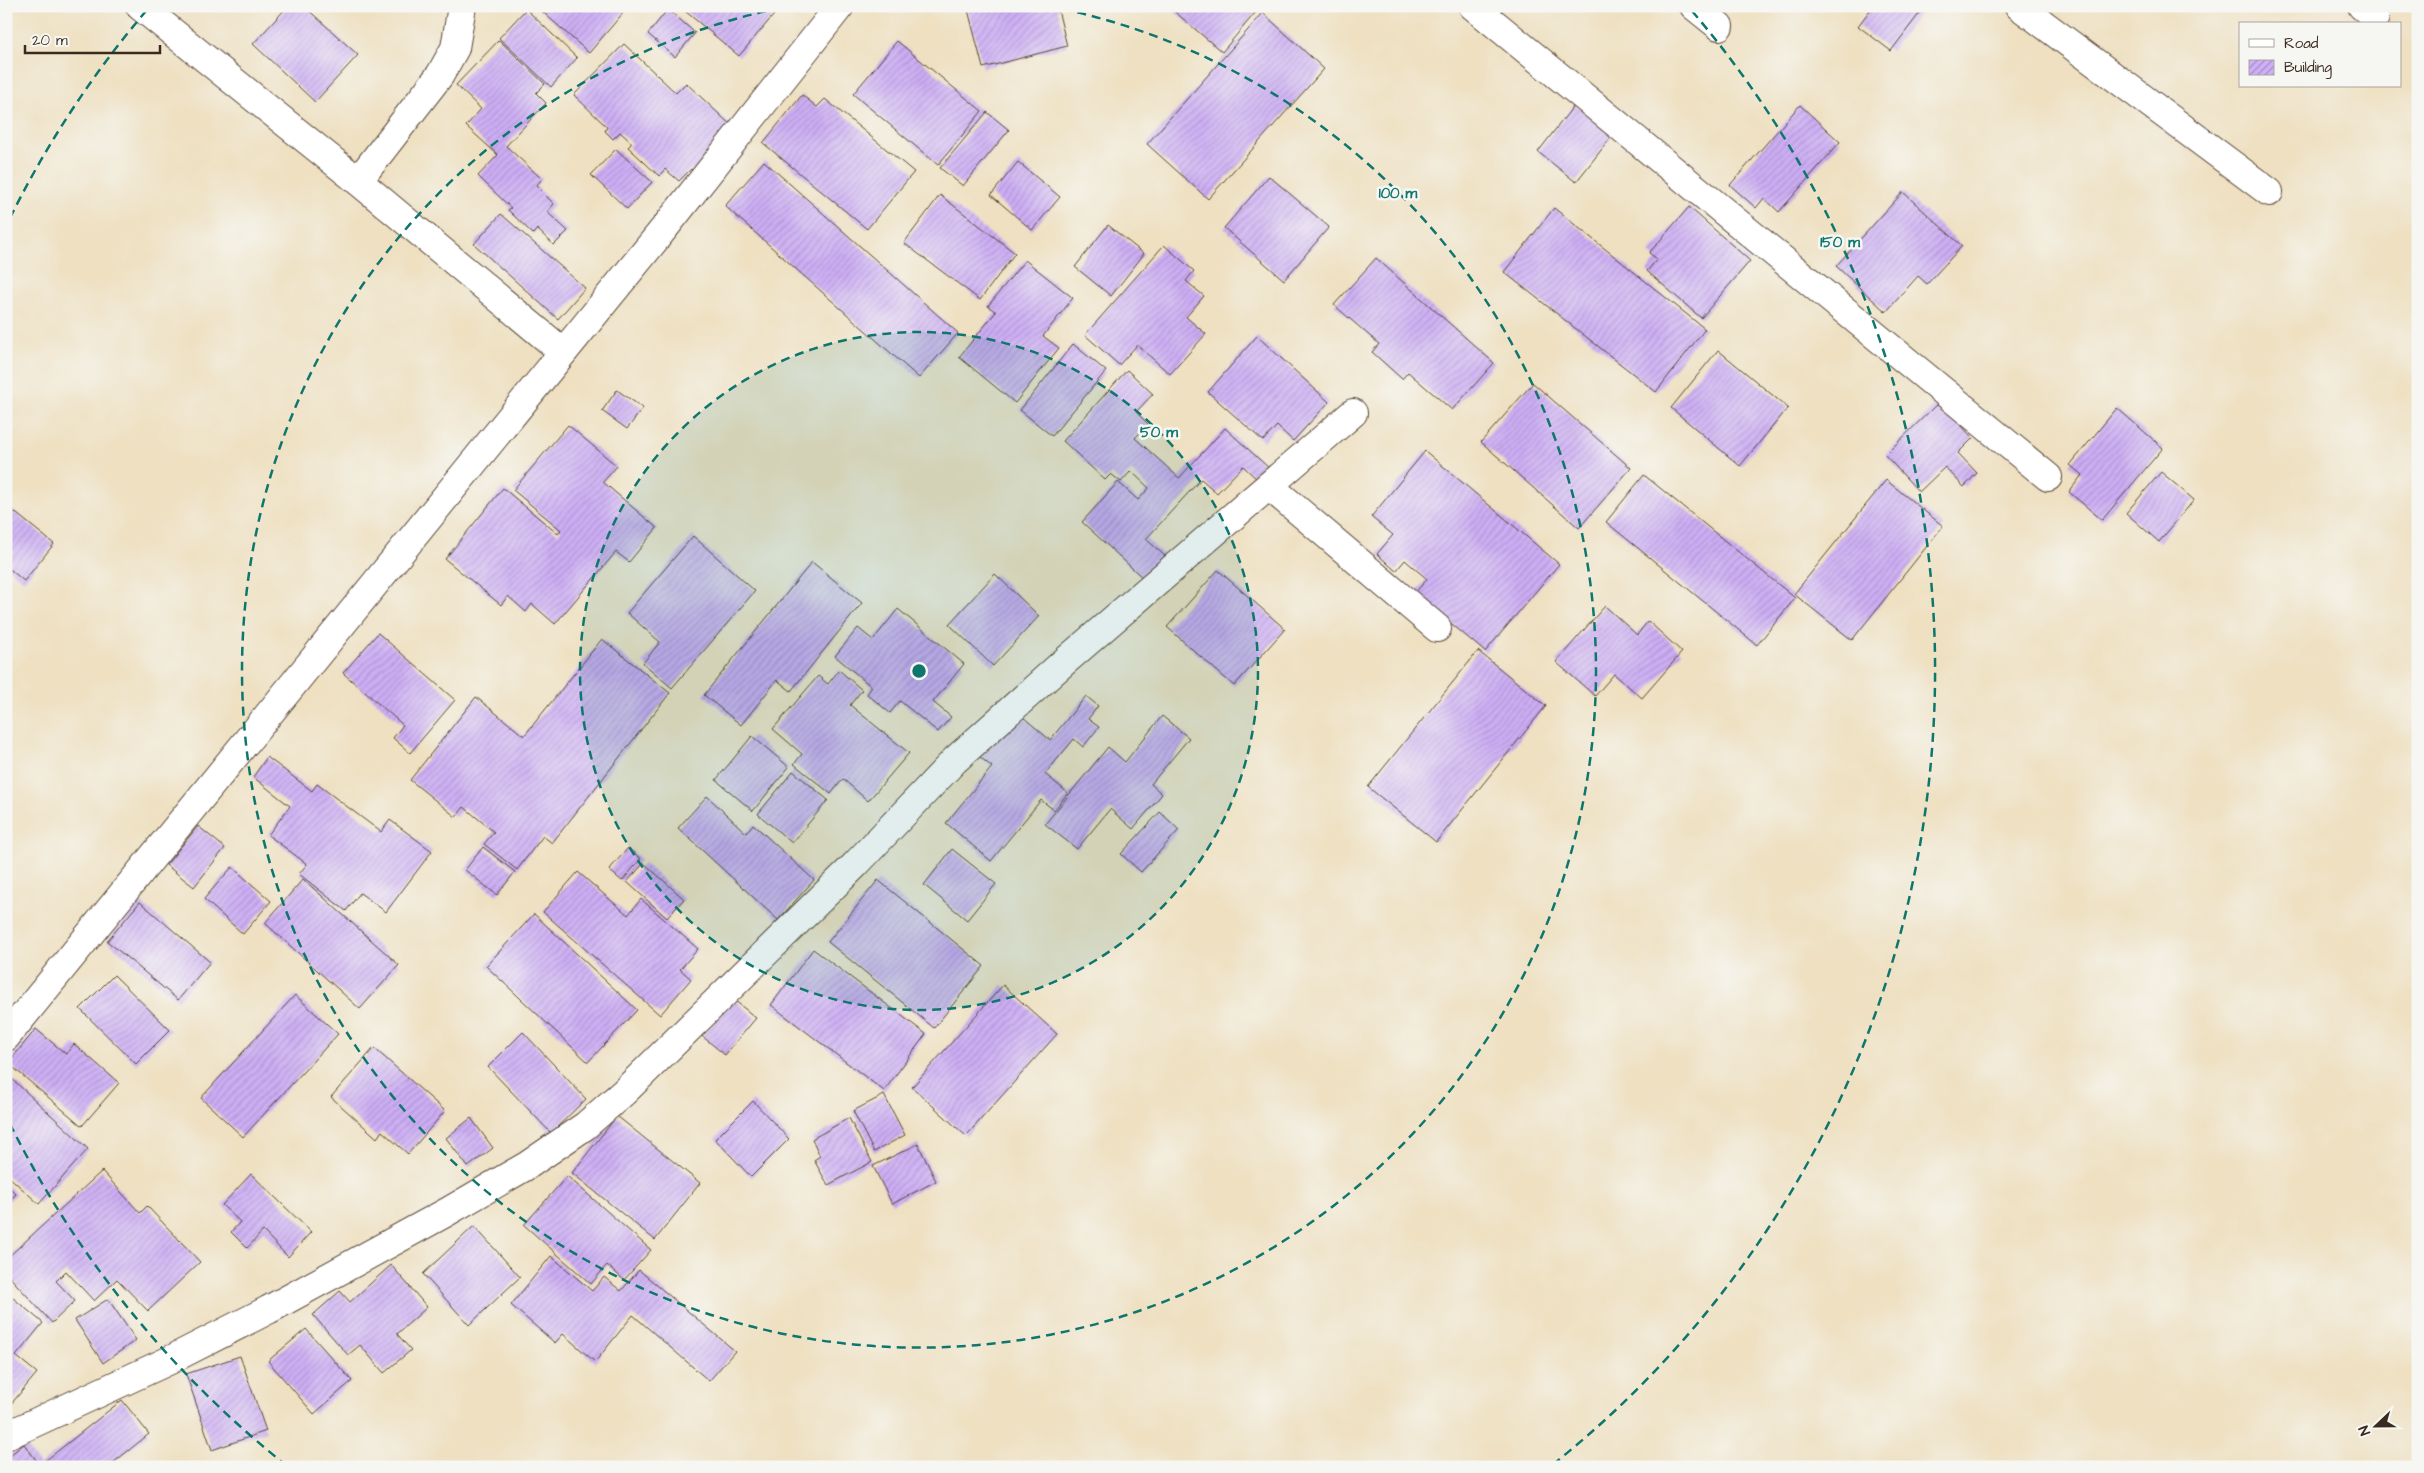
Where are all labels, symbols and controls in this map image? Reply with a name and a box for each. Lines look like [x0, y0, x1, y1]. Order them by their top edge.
scale bar [25, 22, 160, 54]
legend [2239, 22, 2402, 88]
text: 20 m [32, 30, 68, 51]
text: Road [2284, 33, 2319, 54]
text: Building [2284, 57, 2332, 79]
text: 100 m [1379, 183, 1418, 204]
text: 150 m [1820, 232, 1860, 253]
text: 50 m [1140, 422, 1178, 443]
centre of rings [910, 662, 928, 680]
north arrow [2352, 1400, 2402, 1450]
text: N [2354, 1422, 2376, 1438]

